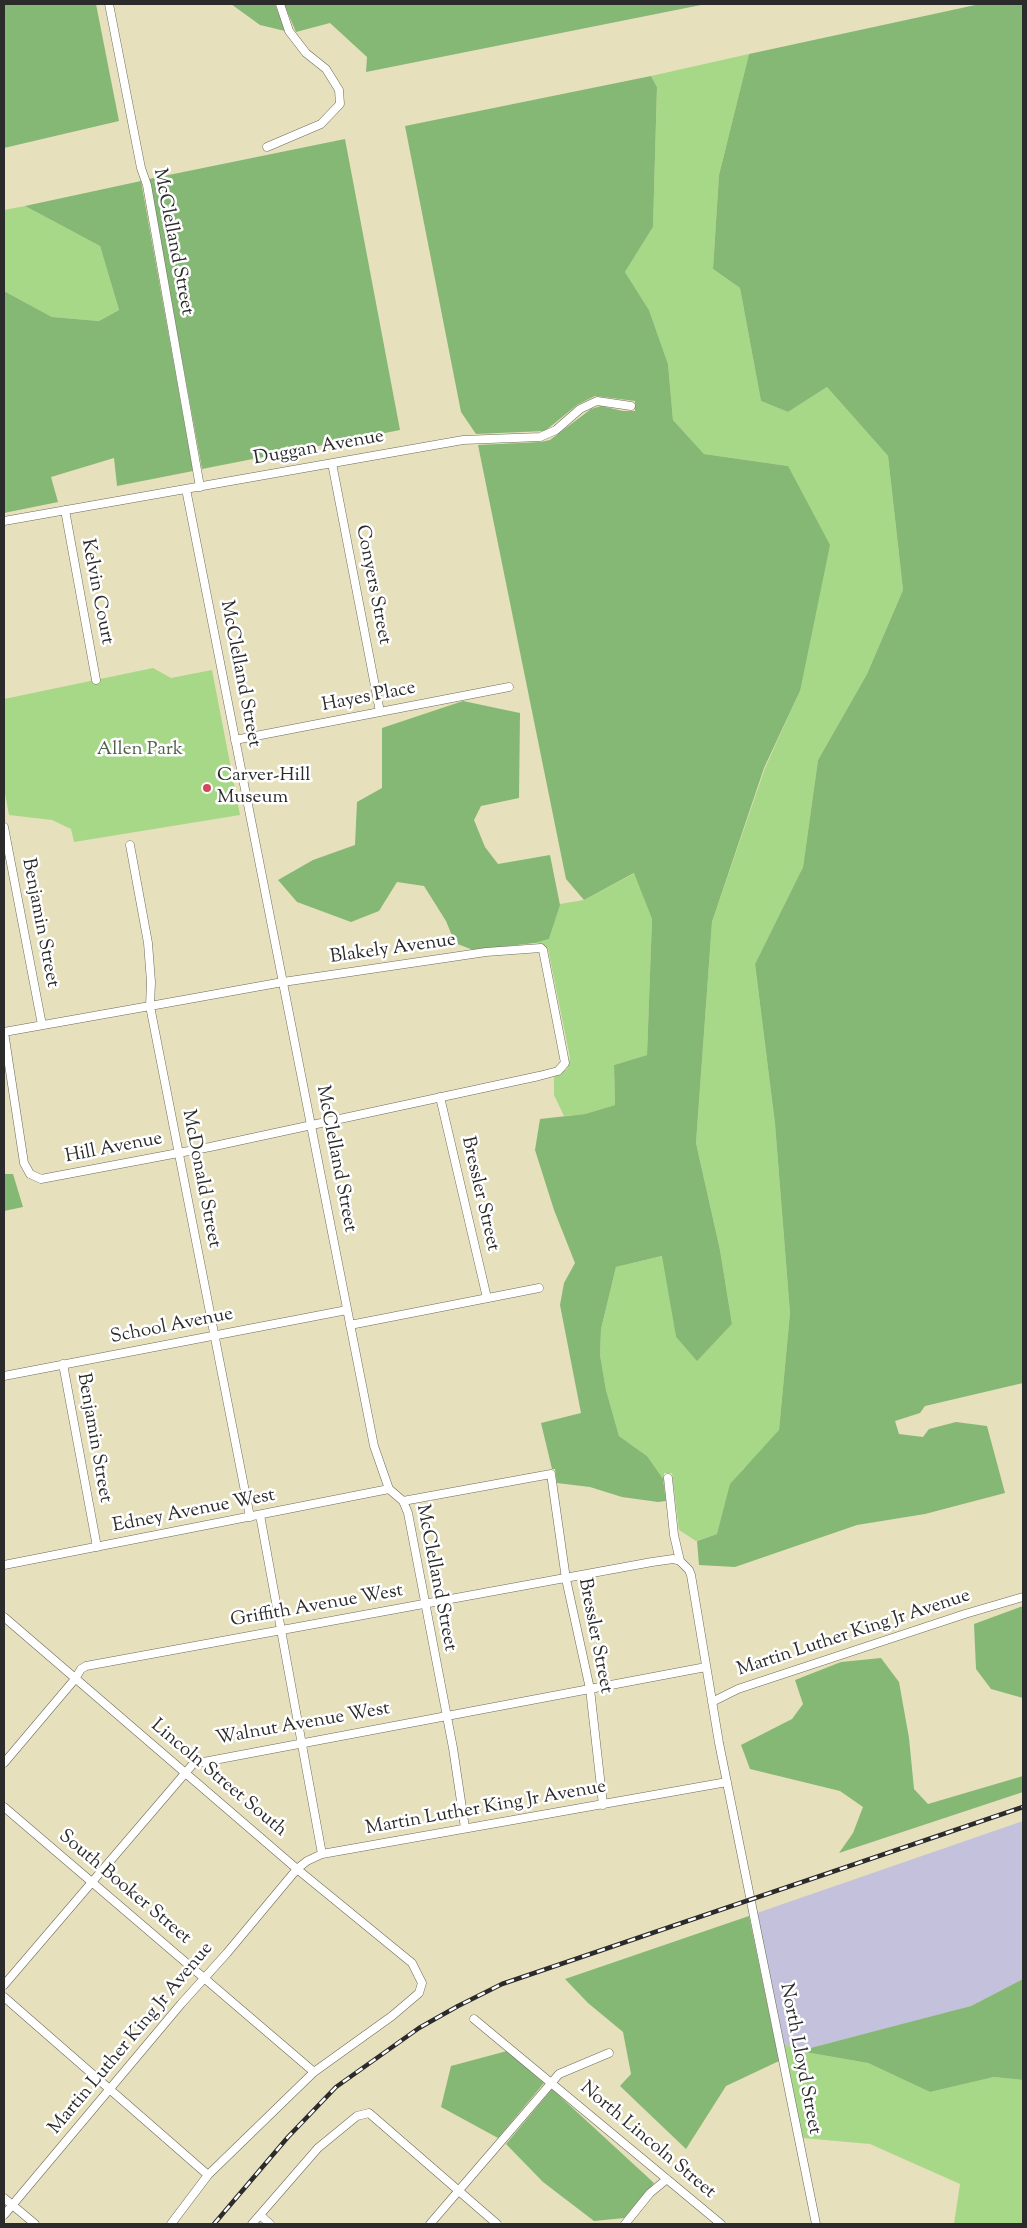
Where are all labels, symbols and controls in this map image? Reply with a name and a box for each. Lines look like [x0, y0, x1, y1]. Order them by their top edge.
street label: McClelland Street [147, 167, 197, 317]
street label: Duggan Avenue [252, 426, 386, 472]
street label: Conyers Street [349, 523, 395, 647]
street label: Kelvin Court [75, 537, 117, 647]
street label: McClelland Street [214, 599, 264, 749]
street label: Hayes Place [320, 678, 418, 718]
park label: Allen Park [97, 740, 183, 762]
place label: Carver-Hill Museum [217, 766, 311, 810]
marker: Carver-Hill Museum [201, 782, 213, 794]
street label: Benjamin Street [15, 856, 63, 990]
street label: Blakely Avenue [329, 930, 457, 970]
street label: McClelland Street [310, 1084, 360, 1234]
street label: McDonald Street [175, 1108, 225, 1250]
street label: Hill Avenue [63, 1128, 165, 1170]
street label: Bressler Street [455, 1134, 503, 1254]
street label: School Avenue [109, 1304, 235, 1350]
street label: Benjamin Street [70, 1371, 116, 1505]
street label: Edney Avenue West [111, 1485, 277, 1539]
street label: McClelland Street [410, 1503, 460, 1653]
street label: Bressler Street [572, 1576, 616, 1696]
street label: Griffith Avenue West [229, 1581, 405, 1633]
street label: Martin Luther King Jr Avenue [735, 1585, 973, 1683]
street label: Walnut Avenue West [214, 1698, 392, 1752]
street label: Lincoln Street South [145, 1715, 291, 1843]
street label: Martin Luther King Jr Avenue [364, 1777, 608, 1841]
street label: South Booker Street [53, 1826, 195, 1950]
street label: Martin Luther King Jr Avenue [45, 1938, 219, 2140]
street label: North Lloyd Street [773, 1982, 825, 2136]
street label: North Lincoln Street [574, 2077, 720, 2205]

